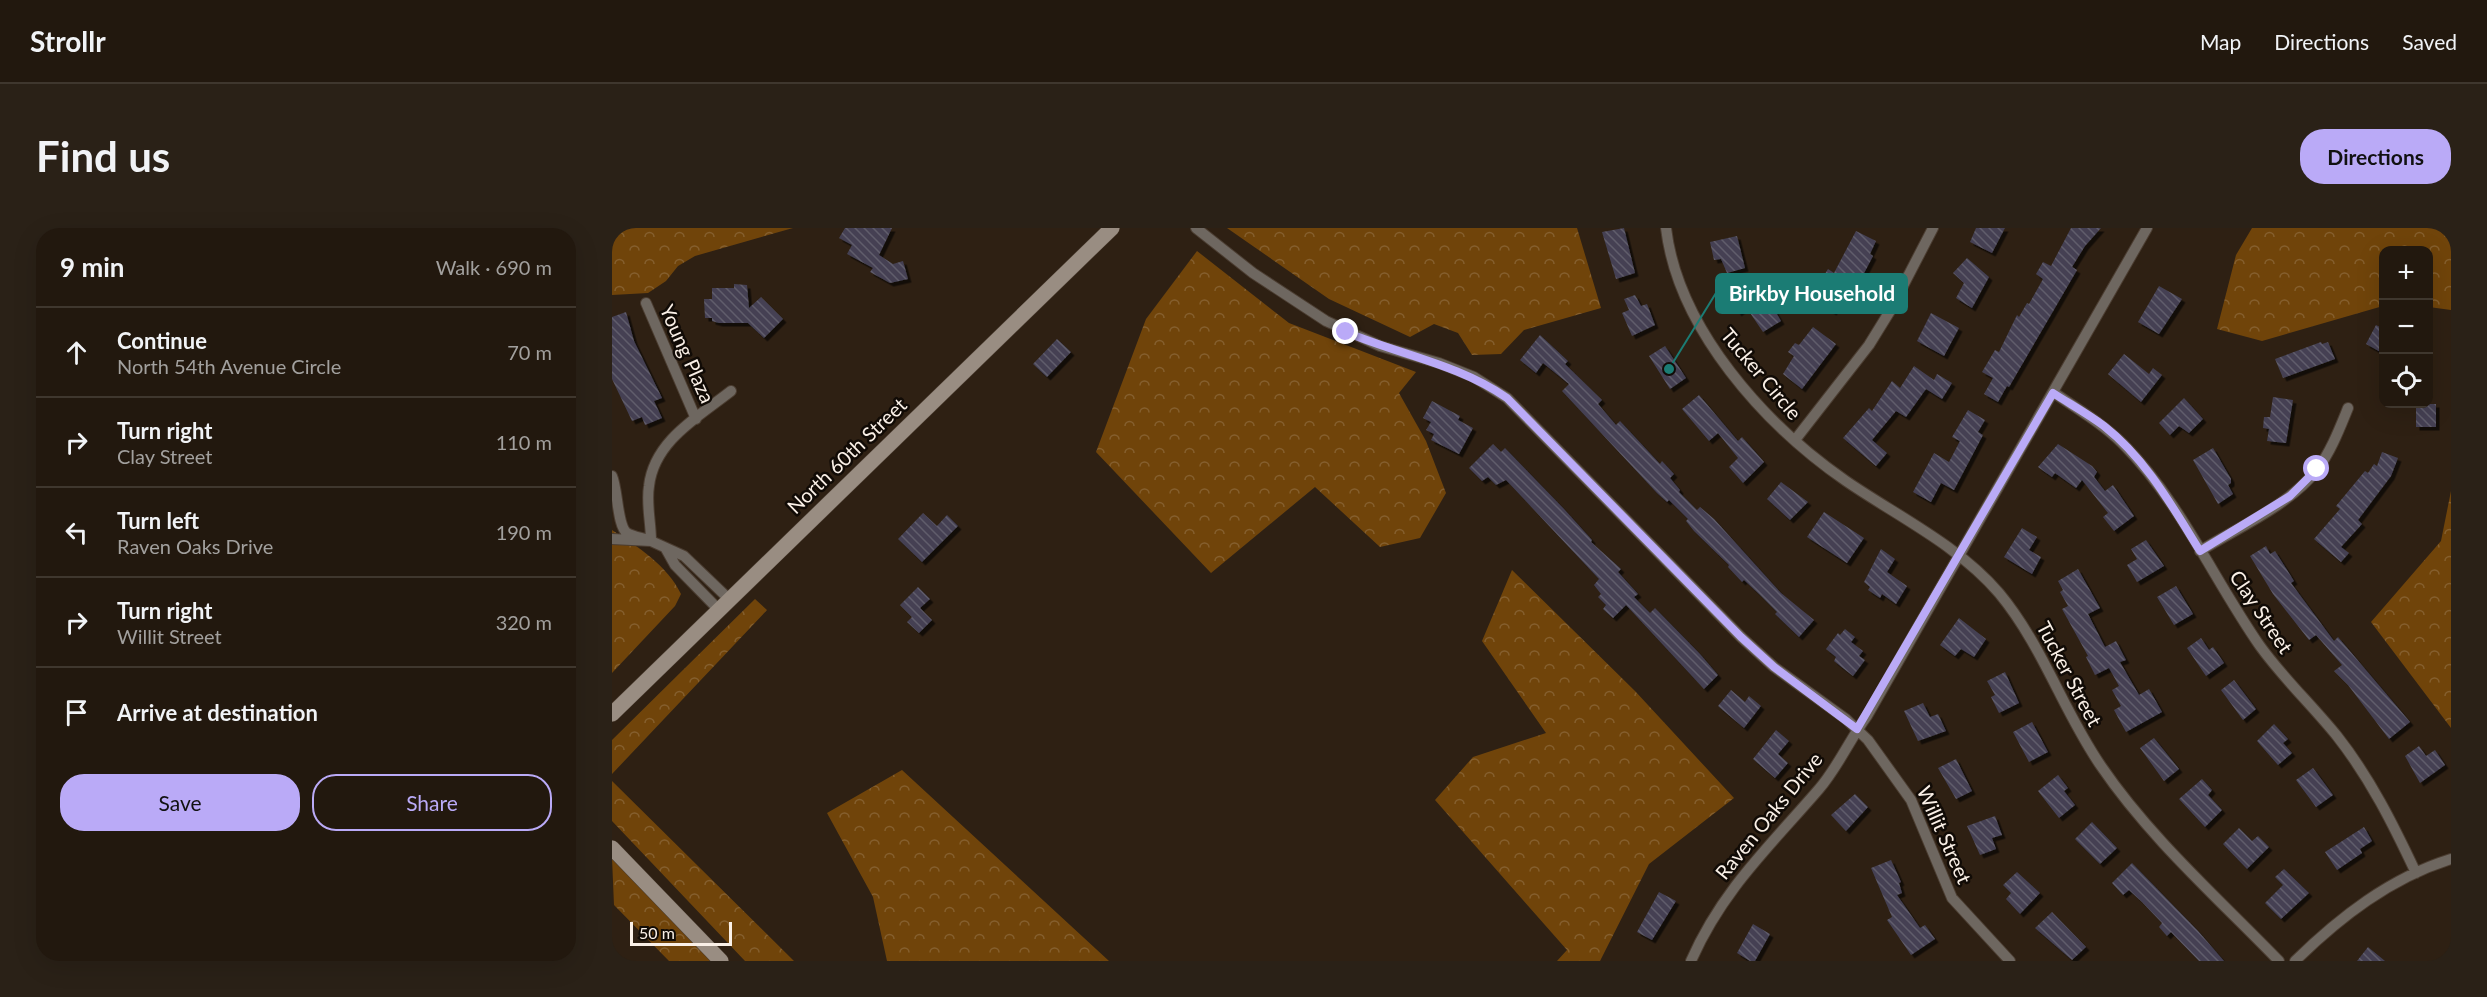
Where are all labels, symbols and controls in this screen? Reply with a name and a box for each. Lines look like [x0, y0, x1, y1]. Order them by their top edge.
text: Strollr [30, 24, 106, 58]
text: Map [2200, 29, 2241, 54]
text: Directions [2274, 29, 2369, 54]
text: Saved [2402, 29, 2457, 54]
button: Directions [2300, 129, 2451, 184]
text: Find us [36, 131, 170, 181]
map controls [2379, 246, 2433, 408]
button: + [2379, 246, 2433, 300]
text: 9 min [60, 251, 124, 283]
text: Walk · 690 m [436, 255, 552, 279]
callout: Birkby Household [1716, 274, 1907, 313]
text: Birkby Household [1729, 280, 1895, 305]
button: − [2379, 300, 2433, 354]
street label: Young Plaza [656, 301, 720, 406]
route end [1332, 318, 1358, 344]
street label: Tucker Circle [1716, 323, 1807, 424]
text: Continue [117, 327, 207, 354]
icon: ahead [60, 336, 93, 369]
text: 70 m [507, 340, 552, 364]
text: North 54th Avenue Circle [117, 354, 341, 378]
button: locate [2379, 354, 2433, 408]
street label: North 60th Street [782, 392, 911, 518]
text: Turn right [117, 417, 212, 444]
icon: right [60, 426, 93, 459]
text: 110 m [496, 430, 552, 454]
text: Clay Street [117, 444, 212, 468]
route start [2303, 455, 2329, 481]
text: Turn left [117, 507, 199, 534]
icon: left [60, 516, 93, 549]
text: 190 m [496, 520, 552, 544]
text: Raven Oaks Drive [117, 534, 273, 558]
street label: Clay Street [2225, 565, 2298, 658]
text: Turn right [117, 597, 212, 624]
icon: right [60, 606, 93, 639]
text: 320 m [496, 610, 552, 634]
street label: Tucker Street [2032, 617, 2108, 730]
text: Willit Street [117, 624, 222, 648]
icon: arrive [60, 696, 93, 729]
text: Arrive at destination [117, 699, 318, 726]
street label: Raven Oaks Drive [1710, 747, 1827, 884]
button: Save [60, 774, 300, 831]
button: Share [312, 774, 552, 831]
street label: Willit Street [1913, 782, 1977, 887]
scale bar [630, 919, 732, 946]
text: 50 m [639, 923, 675, 942]

